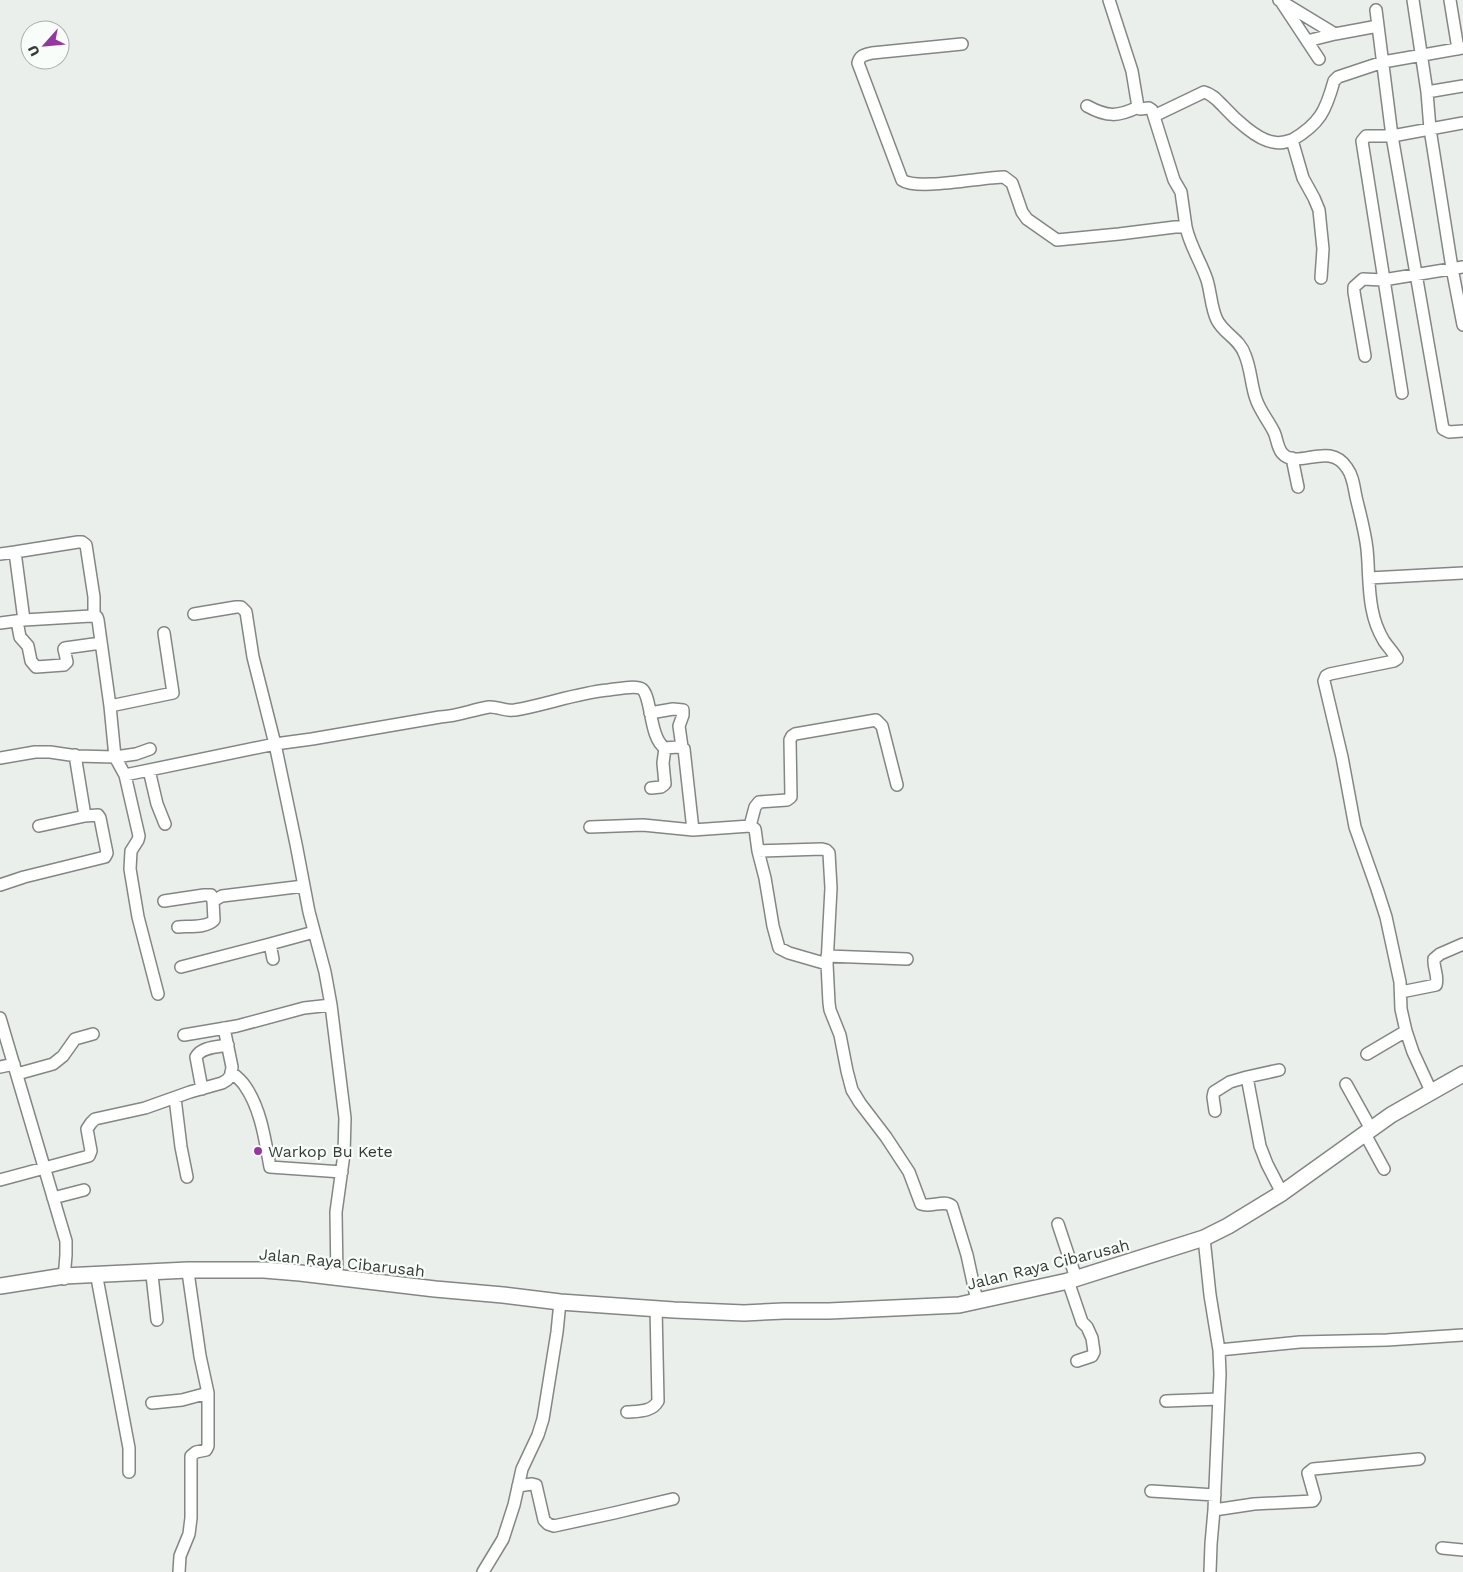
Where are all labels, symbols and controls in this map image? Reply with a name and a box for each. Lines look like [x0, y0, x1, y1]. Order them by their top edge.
north arrow [20, 20, 70, 70]
text: U [24, 43, 43, 59]
place label: Warkop Bu Kete [268, 1142, 393, 1161]
marker: Warkop Bu Kete [252, 1145, 264, 1157]
street label: Jalan Raya Cibarusah [965, 1235, 1131, 1294]
street label: Jalan Raya Cibarusah [258, 1244, 426, 1281]

